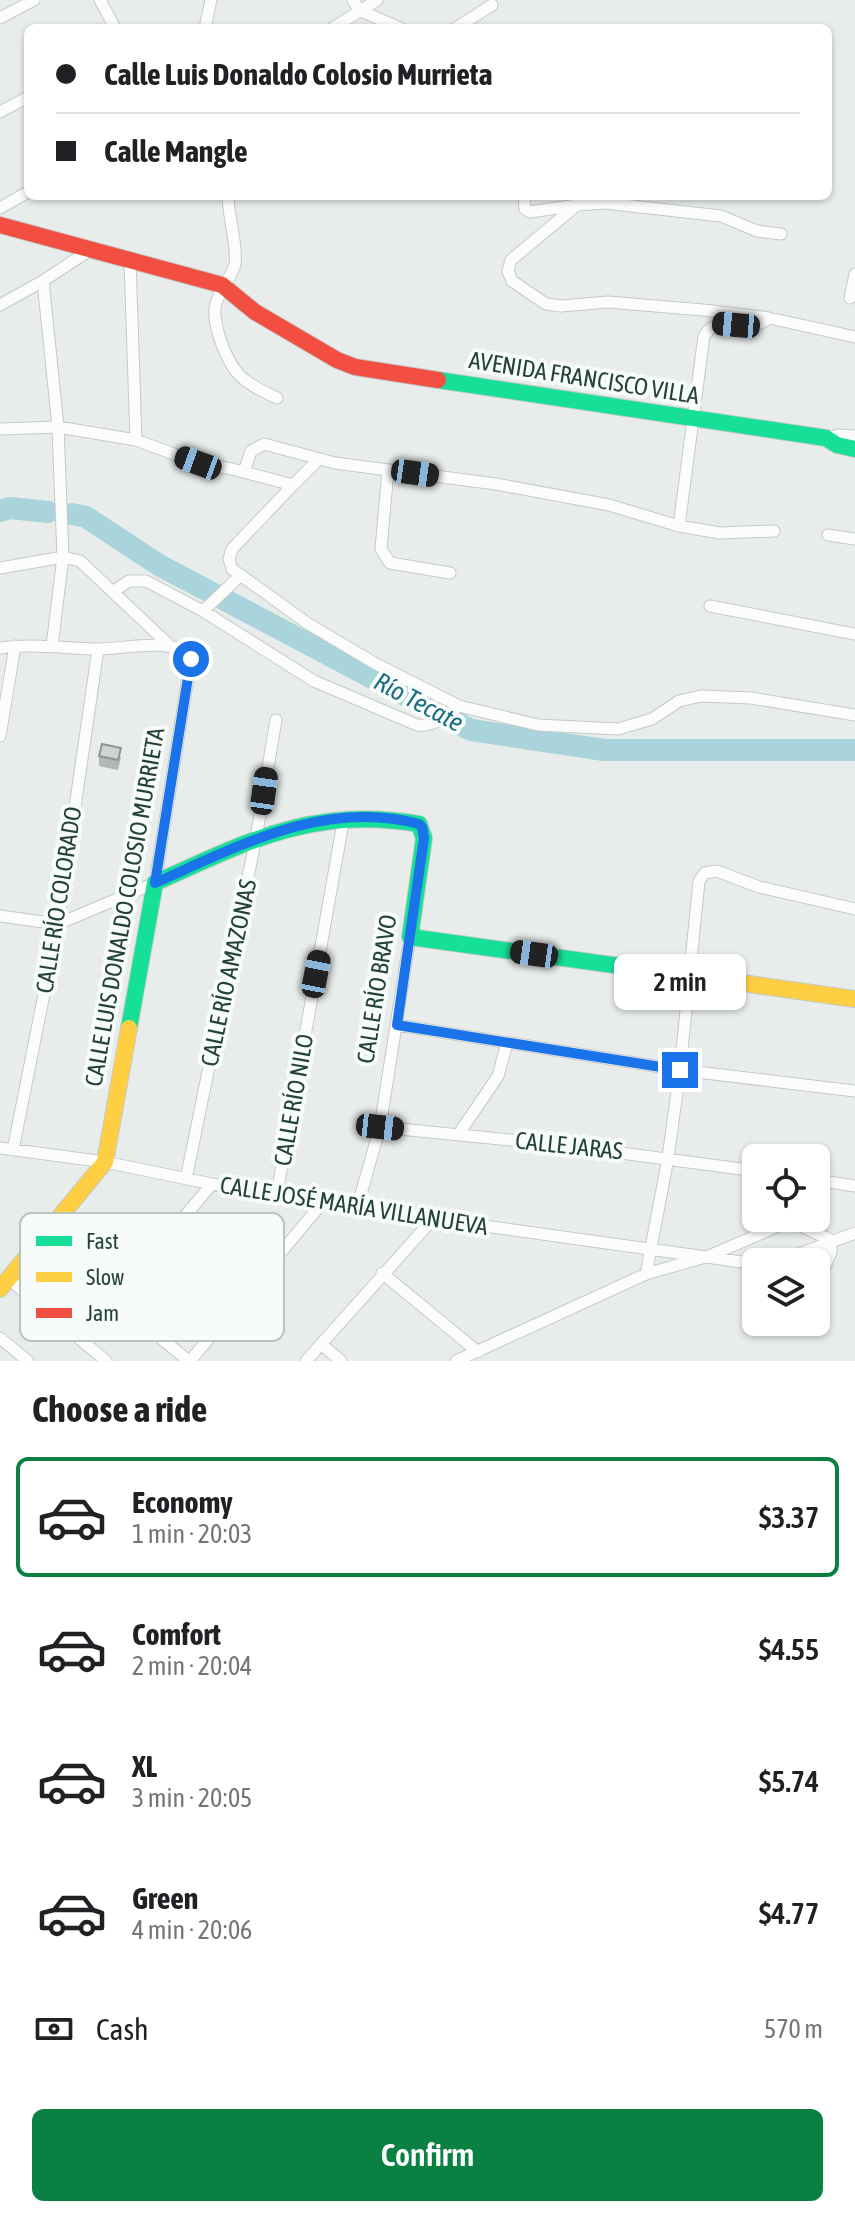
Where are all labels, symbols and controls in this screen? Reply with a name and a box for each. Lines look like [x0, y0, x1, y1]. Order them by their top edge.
text: Calle Luis Donaldo Colosio Murrieta [104, 57, 492, 91]
text: Calle Mangle [104, 134, 248, 168]
car [711, 311, 761, 339]
street label: AVENIDA FRANCISCO VILLA [467, 346, 701, 409]
car [171, 444, 225, 482]
car [390, 458, 440, 488]
route start [173, 641, 209, 677]
water label: Río Tecate [369, 666, 469, 738]
street label: CALLE LUIS DONALDO COLOSIO MURRIETA [80, 725, 169, 1088]
car [249, 766, 279, 816]
street label: CALLE RÍO COLORADO [30, 805, 87, 995]
street label: CALLE RÍO AMAZONAS [196, 877, 262, 1069]
street label: CALLE RÍO BRAVO [351, 913, 402, 1065]
car [509, 939, 559, 969]
car [300, 948, 332, 1000]
callout: 2 min [614, 954, 746, 1010]
text: 2 min [653, 967, 707, 997]
street label: CALLE RÍO NILO [269, 1032, 318, 1168]
route end [662, 1052, 698, 1088]
car [355, 1113, 405, 1141]
street label: CALLE JARAS [514, 1126, 624, 1165]
map controls [742, 1144, 830, 1336]
button: locate [742, 1144, 830, 1232]
street label: CALLE JOSÉ MARÍA VILLANUEVA [218, 1171, 490, 1240]
legend [20, 1213, 284, 1341]
text: Fast [86, 1228, 119, 1254]
button: layers [742, 1248, 830, 1336]
text: Slow [86, 1264, 124, 1290]
text: Jam [86, 1300, 119, 1326]
text: Choose a ride [32, 1388, 207, 1430]
icon: car [36, 1481, 108, 1553]
text: Economy [132, 1485, 233, 1519]
text: $3.37 [759, 1500, 819, 1534]
text: 1 min · 20:03 [132, 1519, 252, 1549]
icon: car [36, 1613, 108, 1685]
text: Comfort [132, 1617, 221, 1651]
text: $4.55 [759, 1632, 819, 1666]
text: 2 min · 20:04 [132, 1651, 252, 1681]
icon: car [36, 1745, 108, 1817]
text: XL [132, 1749, 157, 1783]
text: $5.74 [759, 1764, 819, 1798]
text: 3 min · 20:05 [132, 1783, 252, 1813]
icon: car [36, 1877, 108, 1949]
text: Green [132, 1881, 198, 1915]
text: $4.77 [759, 1896, 819, 1930]
text: 4 min · 20:06 [132, 1915, 252, 1945]
icon: cash [32, 2007, 76, 2051]
text: Cash [96, 2012, 149, 2046]
text: 570 m [764, 2014, 823, 2044]
button: Confirm [32, 2109, 823, 2201]

